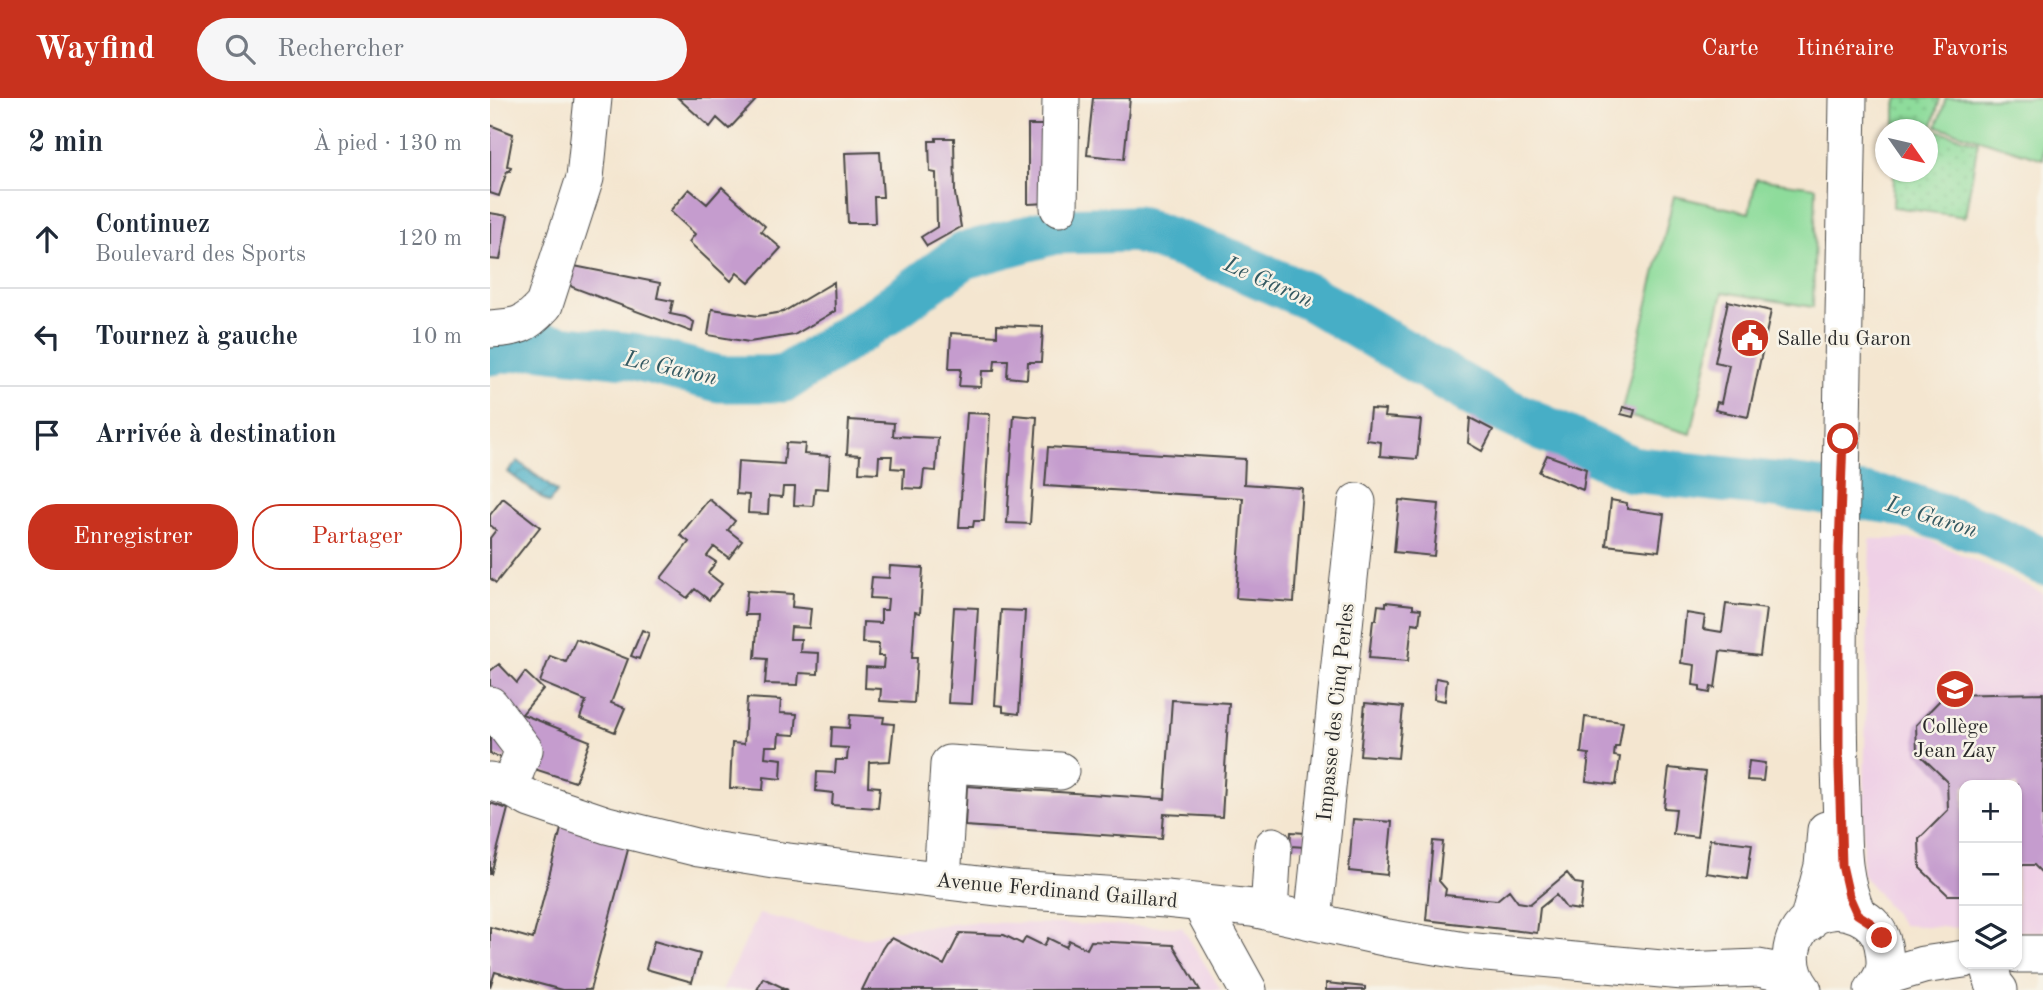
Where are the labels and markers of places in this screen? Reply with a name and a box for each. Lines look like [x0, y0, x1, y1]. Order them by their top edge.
public building icon: Salle du Garon [1729, 317, 1771, 359]
place label: Salle du Garon [1777, 329, 1911, 350]
school or university icon: Collège Jean Zay [1934, 668, 1976, 710]
place label: Collège Jean Zay [1913, 717, 1997, 762]

